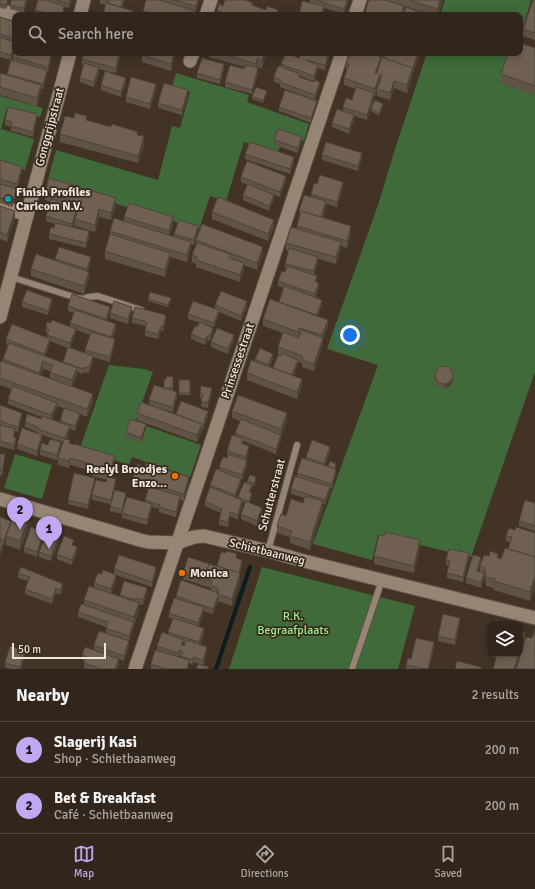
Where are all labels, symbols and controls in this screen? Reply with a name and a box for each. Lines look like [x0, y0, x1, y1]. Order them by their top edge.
search box [12, 12, 523, 56]
icon: search [26, 23, 48, 45]
text: Search here [58, 25, 134, 43]
street label: Gonggrijpstraat [32, 86, 68, 168]
place label: Finish Profiles Caricom N.V. [16, 185, 91, 214]
marker: Finish Profiles Caricom N.V. [3, 194, 13, 204]
street label: Prinsessestraat [218, 321, 258, 401]
your location [340, 325, 360, 345]
street label: Schutterstraat [255, 457, 289, 533]
place label: Reelyl Broodjes Enzo... [86, 462, 168, 491]
marker: Reelyl Broodjes Enzo... [170, 471, 180, 481]
pin: 2 [7, 497, 33, 530]
pin: 1 [36, 516, 62, 549]
street label: Schietbaanweg [227, 535, 307, 569]
place label: Monica [190, 566, 228, 581]
marker: Monica [177, 568, 187, 578]
park label: R.K. Begraafplaats [257, 609, 329, 638]
map controls [487, 621, 523, 657]
button: layers [487, 621, 523, 657]
scale bar [12, 641, 106, 660]
text: 50 m [18, 643, 41, 656]
text: Nearby [16, 685, 69, 706]
text: 2 results [471, 687, 519, 703]
text: Slagerij Kasi [54, 733, 137, 751]
text: 1 [25, 742, 33, 758]
text: 200 m [485, 742, 519, 758]
text: Shop · Schietbaanweg [54, 751, 176, 767]
text: Bet & Breakfast [54, 789, 156, 807]
text: 2 [25, 798, 33, 814]
text: 200 m [485, 798, 519, 814]
text: Café · Schietbaanweg [54, 807, 173, 823]
tab: Map [73, 843, 95, 880]
tab: Directions [241, 843, 289, 880]
tab: Saved [434, 843, 462, 880]

